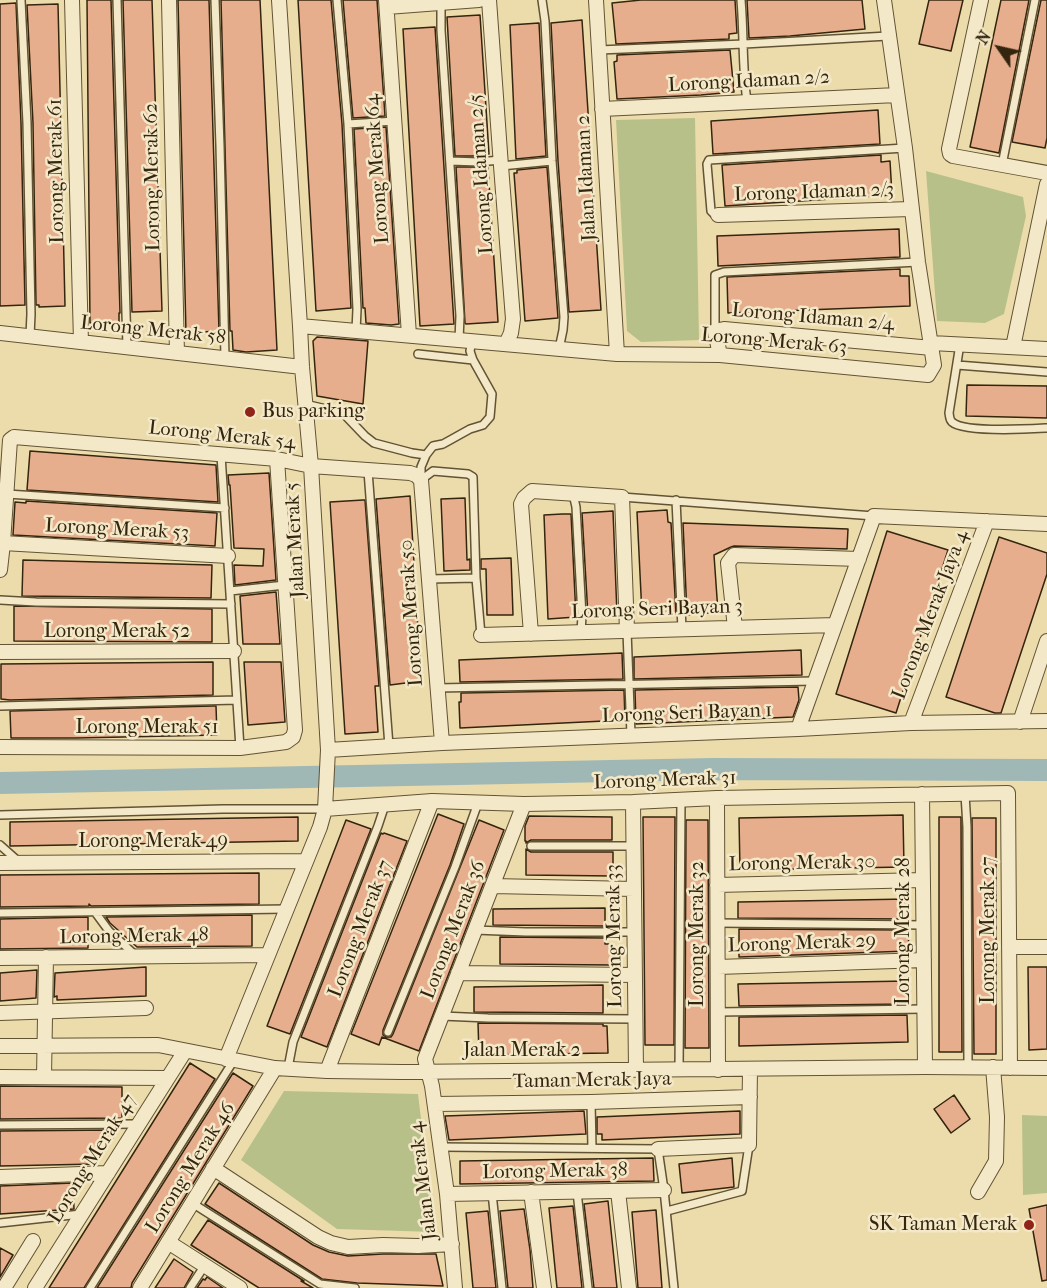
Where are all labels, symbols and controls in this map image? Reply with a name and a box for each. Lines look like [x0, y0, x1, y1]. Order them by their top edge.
north arrow [969, 18, 1029, 78]
text: N [972, 27, 995, 48]
street label: Lorong Idaman 2/2 [667, 66, 831, 98]
street label: Lorong Merak 64 [361, 93, 395, 245]
street label: Lorong Idaman 2/5 [464, 93, 500, 255]
street label: Lorong Merak 61 [44, 98, 70, 244]
street label: Lorong Merak 62 [140, 103, 166, 251]
street label: Jalan Idaman 2 [572, 114, 602, 242]
street label: Lorong Idaman 2/3 [734, 178, 894, 208]
street label: Lorong Idaman 2/4 [731, 299, 895, 337]
street label: Lorong Merak 58 [79, 311, 227, 351]
street label: Lorong Merak 63 [700, 324, 848, 360]
place label: Bus parking [262, 400, 365, 424]
marker: Bus parking [243, 405, 257, 419]
street label: Lorong Merak 54 [147, 416, 297, 456]
street label: Jalan Merak 5 [281, 481, 311, 599]
street label: Lorong Merak 53 [44, 514, 190, 546]
street label: Lorong Merak Jaya 4 [888, 527, 974, 703]
street label: Lorong Merak 50 [395, 539, 429, 687]
street label: Lorong Seri Bayan 3 [571, 595, 743, 625]
street label: Lorong Merak 52 [44, 620, 190, 644]
street label: Lorong Seri Bayan 1 [601, 699, 773, 729]
street label: Lorong Merak 51 [75, 716, 219, 740]
street label: Lorong Merak 31 [593, 767, 737, 795]
street label: Lorong Merak 49 [78, 830, 228, 854]
street label: Lorong Merak 30 [728, 851, 876, 877]
street label: Lorong Merak 27 [977, 856, 1001, 1004]
street label: Lorong Merak 37 [324, 857, 398, 1001]
street label: Lorong Merak 36 [417, 857, 491, 1003]
street label: Lorong Merak 28 [892, 857, 916, 1005]
street label: Lorong Merak 32 [686, 861, 710, 1007]
street label: Lorong Merak 33 [602, 864, 628, 1008]
street label: Lorong Merak 48 [59, 924, 209, 950]
street label: Lorong Merak 29 [728, 929, 876, 959]
street label: Jalan Merak 2 [463, 1039, 581, 1063]
street label: Taman Merak Jaya [512, 1068, 672, 1094]
street label: Lorong Merak 47 [44, 1090, 142, 1228]
street label: Lorong Merak 46 [141, 1098, 241, 1238]
street label: Jalan Merak 4 [405, 1120, 443, 1242]
street label: Lorong Merak 38 [482, 1159, 628, 1185]
place label: SK Taman Merak [869, 1213, 1017, 1237]
marker: SK Taman Merak [1022, 1218, 1036, 1232]

